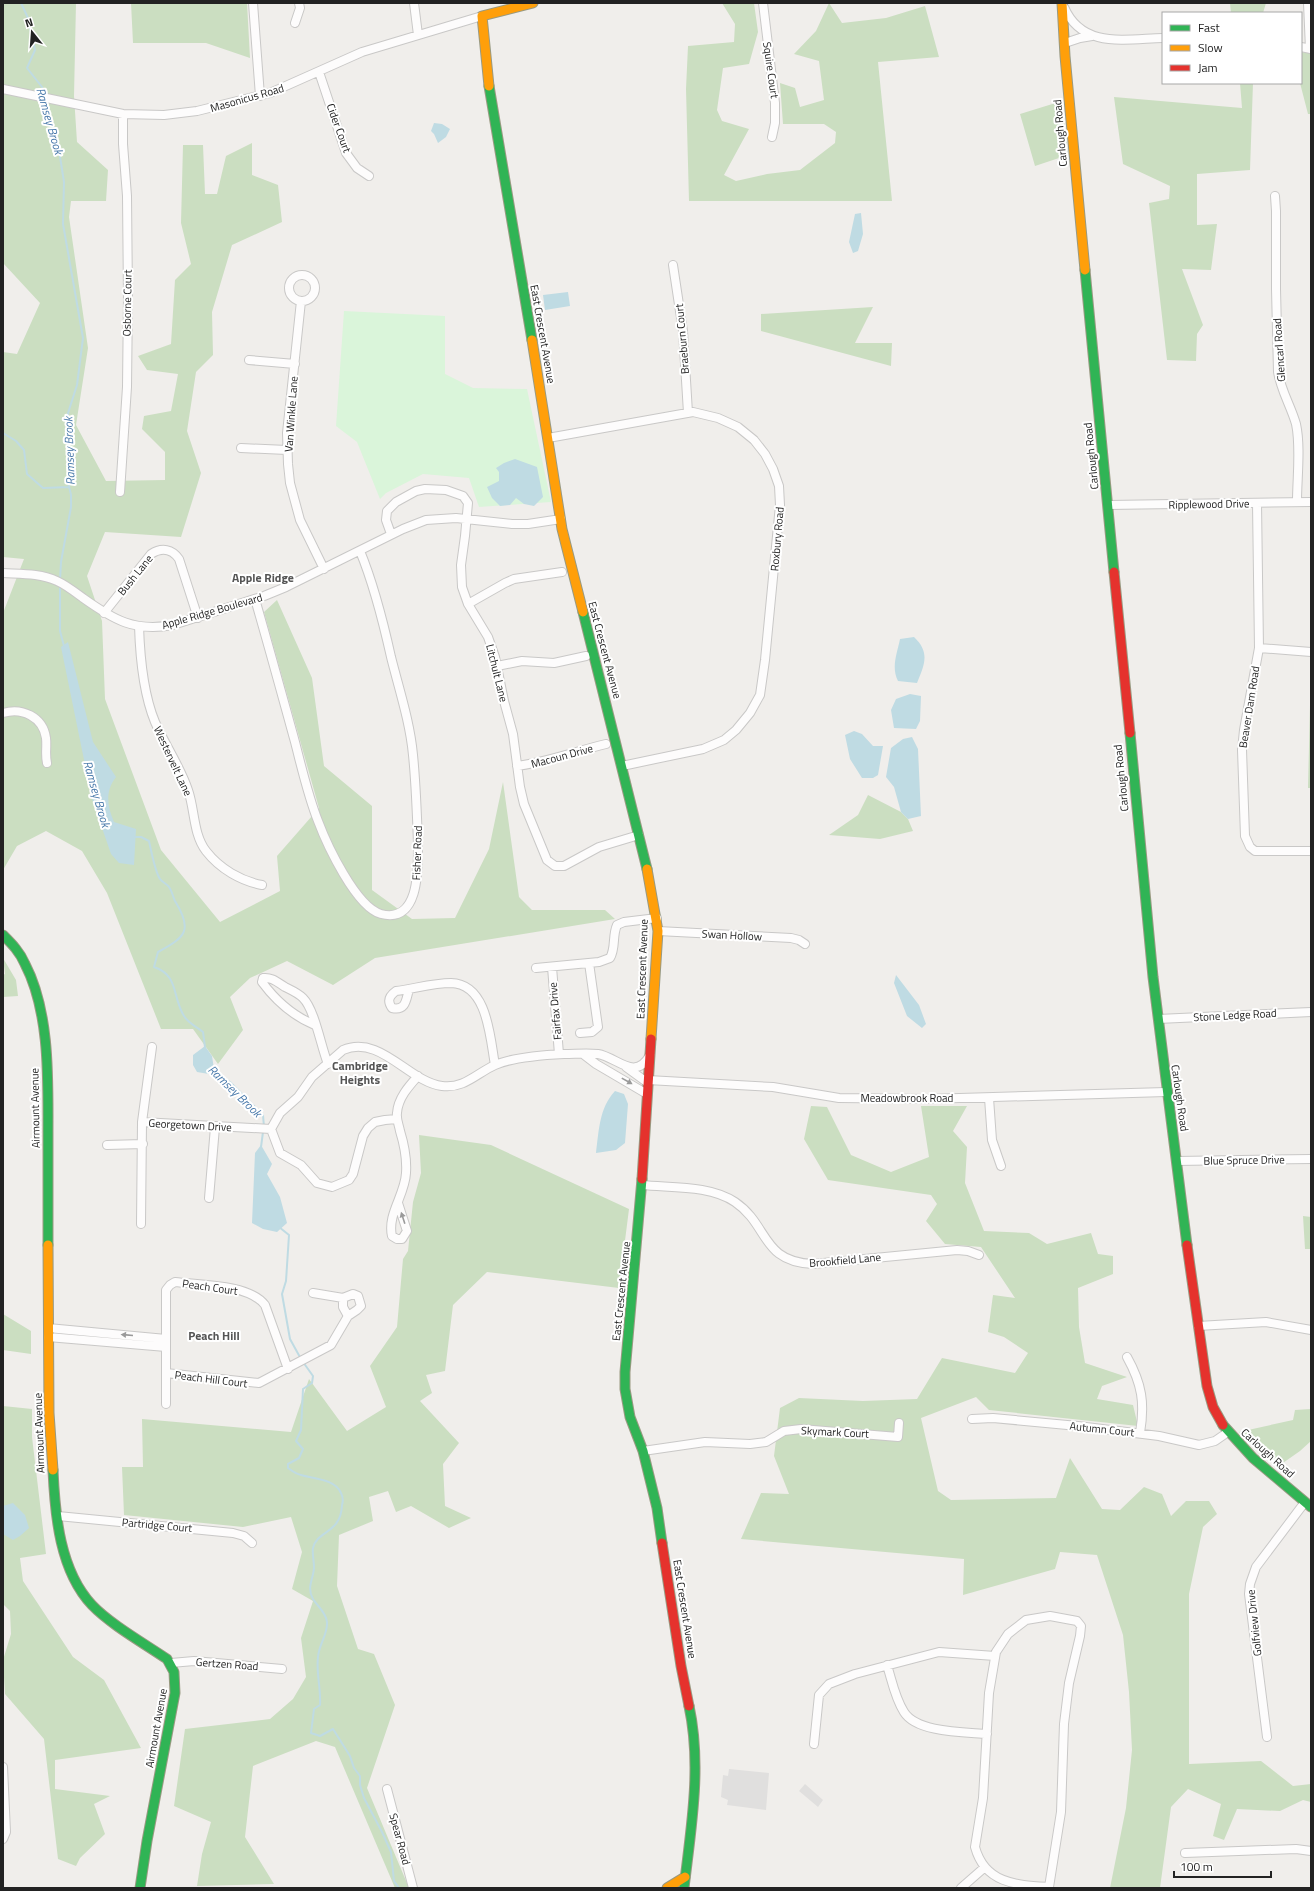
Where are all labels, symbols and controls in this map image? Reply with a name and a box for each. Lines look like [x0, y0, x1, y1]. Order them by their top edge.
north arrow [12, 12, 52, 52]
legend [1162, 12, 1302, 84]
text: N [23, 14, 35, 31]
text: Fast [1198, 18, 1221, 37]
text: Slow [1198, 38, 1223, 57]
street label: Squire Court [759, 41, 783, 99]
text: Jam [1198, 58, 1218, 77]
street label: Masonicus Road [208, 80, 286, 116]
water label: Ramsey Brook [31, 85, 69, 158]
street label: Carlough Road [1049, 99, 1071, 167]
street label: Cider Court [323, 101, 355, 155]
street label: Osborne Court [118, 269, 136, 337]
street label: East Crescent Avenue [526, 283, 560, 385]
street label: Braeburn Court [671, 303, 693, 375]
street label: Glencarl Road [1269, 318, 1289, 382]
street label: Van Winkle Lane [280, 375, 302, 452]
water label: Ramsey Brook [58, 415, 80, 486]
street label: Carlough Road [1080, 422, 1102, 490]
street label: Ripplewood Drive [1168, 495, 1250, 513]
street label: Roxbury Road [766, 506, 788, 572]
street label: Bush Lane [114, 551, 157, 599]
district label: Apple Ridge [232, 568, 294, 587]
street label: Apple Ridge Boulevard [160, 589, 264, 633]
street label: East Crescent Avenue [584, 600, 626, 701]
street label: Litchult Lane [482, 642, 512, 704]
street label: Beaver Dam Road [1235, 665, 1263, 749]
street label: Westervelt Lane [150, 724, 196, 799]
street label: Macoun Drive [529, 740, 595, 772]
street label: Carlough Road [1110, 744, 1132, 812]
water label: Ramsey Brook [78, 758, 116, 831]
street label: Fisher Road [408, 825, 426, 881]
street label: East Crescent Avenue [632, 918, 652, 1019]
street label: Swan Hollow [701, 925, 763, 945]
street label: Fairfax Drive [544, 981, 565, 1040]
street label: Stone Ledge Road [1193, 1005, 1277, 1025]
district label: Cambridge Heights [332, 1056, 388, 1089]
water label: Ramsey Brook [204, 1060, 267, 1123]
street label: Carlough Road [1167, 1064, 1193, 1133]
street label: Airmount Avenue [26, 1067, 44, 1148]
one-way arrow [621, 1078, 633, 1085]
street label: Meadowbrook Road [861, 1090, 954, 1106]
street label: Georgetown Drive [148, 1115, 233, 1135]
street label: Blue Spruce Drive [1203, 1151, 1285, 1169]
one-way arrow [400, 1212, 406, 1224]
street label: East Crescent Avenue [608, 1240, 634, 1342]
street label: Brookfield Lane [808, 1249, 882, 1271]
street label: Peach Court [181, 1275, 239, 1299]
district label: Peach Hill [188, 1326, 240, 1345]
one-way arrow [121, 1332, 133, 1339]
street label: Peach Hill Court [174, 1367, 248, 1391]
street label: Airmount Avenue [30, 1392, 48, 1473]
street label: Autumn Court [1069, 1418, 1135, 1440]
street label: Skymark Court [801, 1422, 869, 1442]
street label: Carlough Road [1238, 1425, 1298, 1482]
street label: Partridge Court [121, 1514, 193, 1536]
street label: East Crescent Avenue [669, 1558, 701, 1660]
street label: Golfview Drive [1243, 1588, 1265, 1657]
street label: Gertzen Road [195, 1654, 259, 1674]
street label: Airmount Avenue [141, 1687, 171, 1769]
street label: Spear Road [385, 1811, 415, 1867]
scale bar [1174, 1853, 1271, 1879]
text: 100 m [1180, 1857, 1213, 1876]

